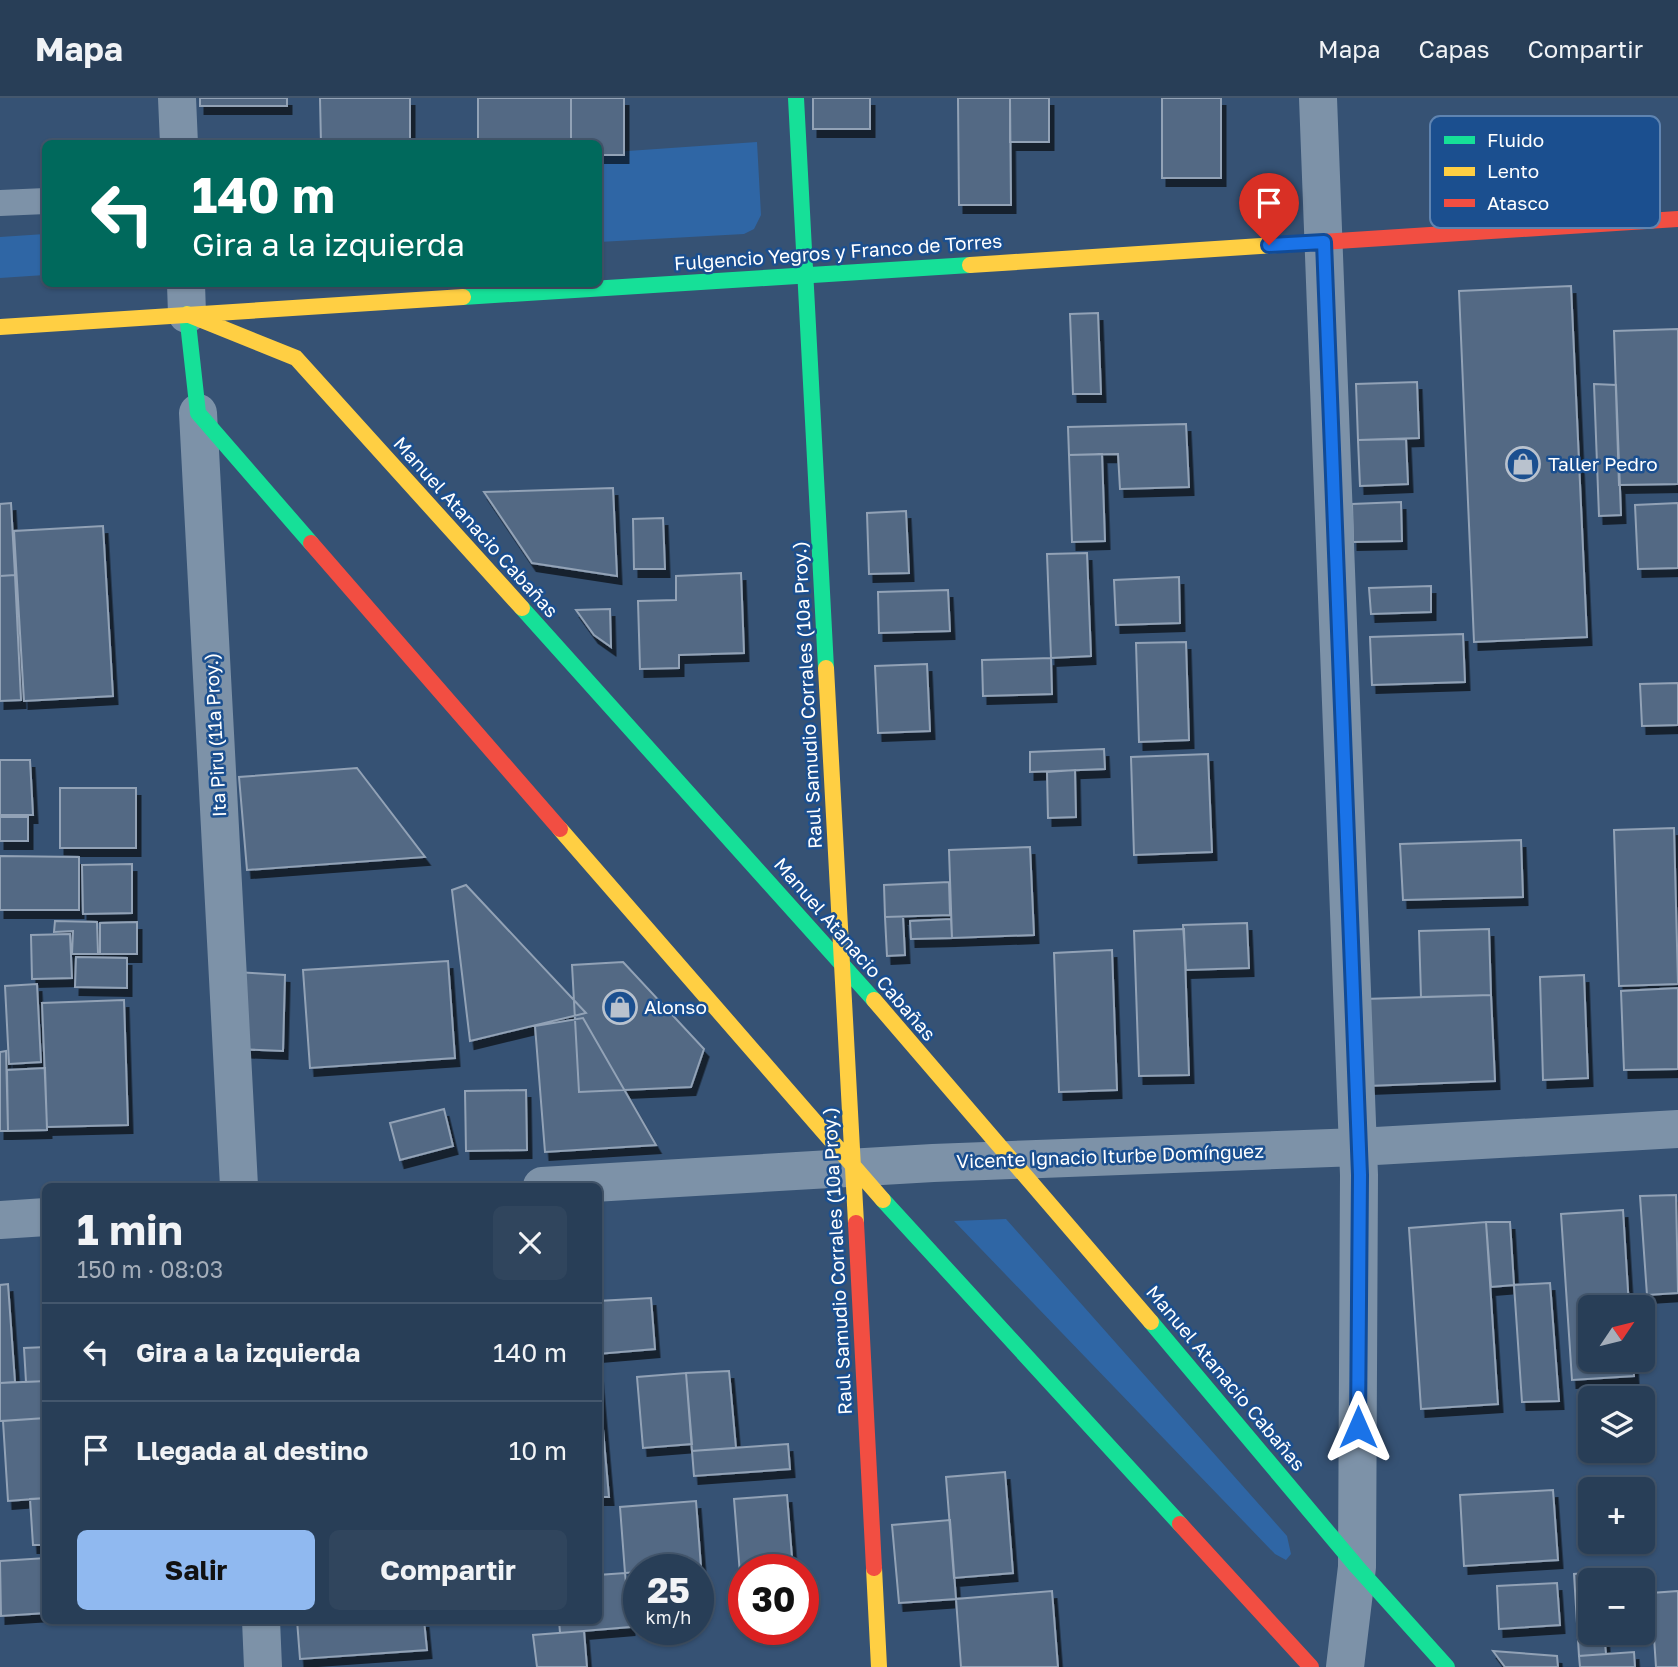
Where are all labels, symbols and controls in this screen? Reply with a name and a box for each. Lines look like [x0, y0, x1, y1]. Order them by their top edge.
text: Mapa [35, 29, 123, 68]
text: Mapa [1318, 34, 1381, 63]
text: Capas [1419, 34, 1489, 63]
text: Compartir [1527, 34, 1643, 63]
legend [1430, 116, 1660, 228]
text: Fluido [1487, 128, 1544, 151]
text: Lento [1487, 159, 1539, 182]
text: 140 m [192, 165, 335, 224]
icon: left [77, 168, 168, 259]
pin [1239, 173, 1299, 245]
icon: arrive [1250, 184, 1288, 222]
text: Atasco [1487, 191, 1549, 214]
text: Gira a la izquierda [192, 225, 465, 263]
street label: Fulgencio Yegros y Franco de Torres [673, 229, 1003, 274]
street label: Manuel Atanacio Cabañas [389, 432, 564, 622]
shop icon: Taller Pedro [1504, 445, 1542, 483]
place label: Taller Pedro [1548, 452, 1658, 475]
street label: Raul Samudio Corrales (10ª Proy.) [787, 541, 826, 849]
street label: Ita Piru (11ª Proy.) [199, 652, 230, 818]
street label: Manuel Atanacio Cabañas [770, 852, 941, 1045]
shop icon: Alonso [601, 988, 639, 1026]
place label: Alonso [644, 995, 707, 1018]
street label: Raul Samudio Corrales (10ª Proy.) [817, 1107, 856, 1415]
street label: Vicente Ignacio Iturbe Domínguez [956, 1139, 1264, 1172]
text: 1 min [77, 1204, 183, 1254]
button: close [493, 1206, 567, 1280]
text: 150 m · 08:03 [77, 1255, 223, 1283]
street label: Manuel Atanacio Cabañas [1142, 1280, 1311, 1475]
north arrow [1578, 1295, 1656, 1372]
map controls [1578, 1295, 1655, 1645]
icon: left [77, 1333, 115, 1371]
text: Gira a la izquierda [136, 1337, 360, 1368]
text: 140 m [493, 1337, 567, 1368]
button: layers [1578, 1386, 1655, 1463]
position arrow [1321, 1390, 1395, 1464]
icon: arrive [77, 1431, 115, 1469]
text: Llegada al destino [136, 1435, 368, 1466]
text: 10 m [509, 1435, 567, 1466]
button: + [1578, 1477, 1655, 1554]
button: Salir [77, 1530, 315, 1610]
button: Compartir [329, 1530, 567, 1610]
speed limit sign: 30 [728, 1554, 819, 1645]
button: − [1578, 1568, 1655, 1645]
text: 25 [647, 1569, 690, 1611]
text: km/h [646, 1606, 691, 1628]

